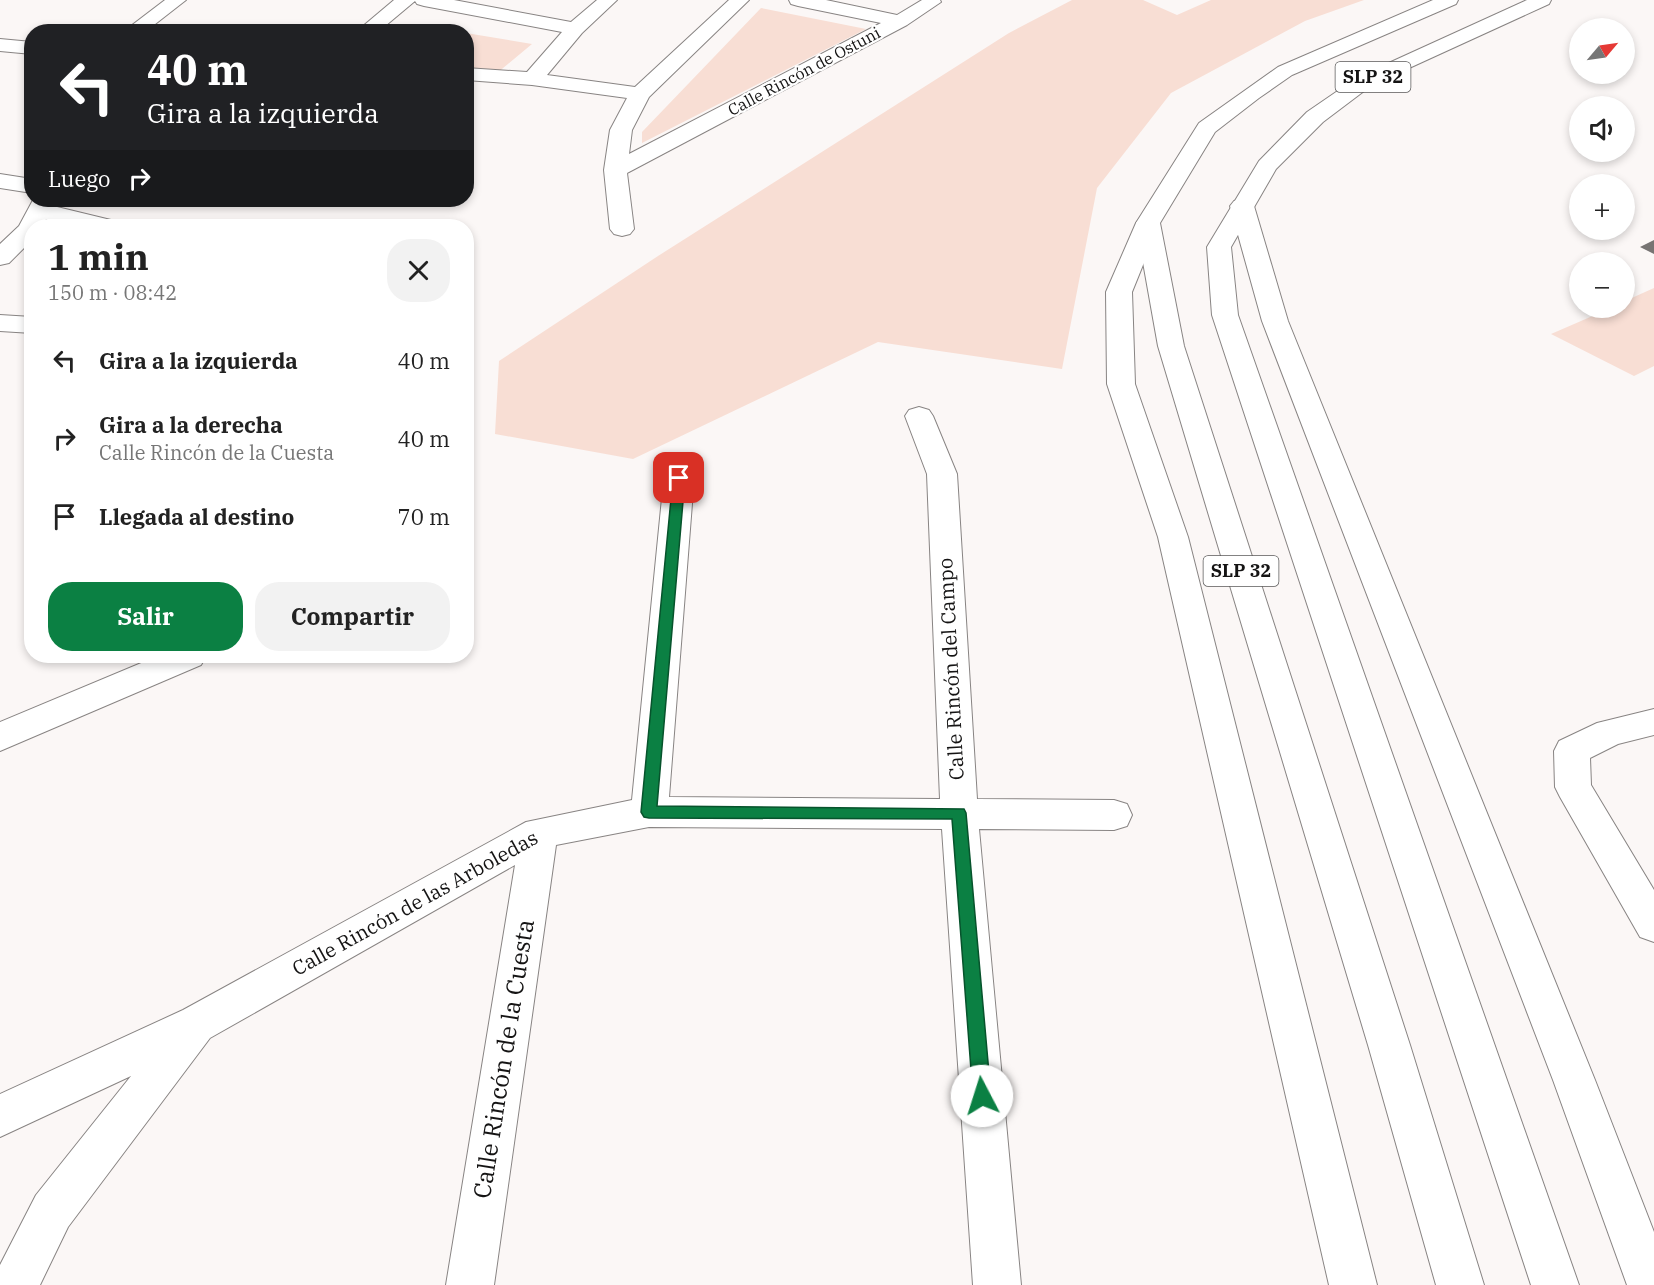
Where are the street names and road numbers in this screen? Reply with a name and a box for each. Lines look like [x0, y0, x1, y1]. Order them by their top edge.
street label: Calle Rincón de Ostuni [724, 22, 884, 120]
road number: SLP 32 [1336, 62, 1410, 92]
road number: SLP 32 [1204, 556, 1278, 586]
street label: Calle Rincón del Campo [931, 557, 970, 781]
street label: Calle Rincón de las Arboledas [287, 824, 542, 982]
street label: Calle Rincón de la Cuesta [465, 917, 541, 1201]

